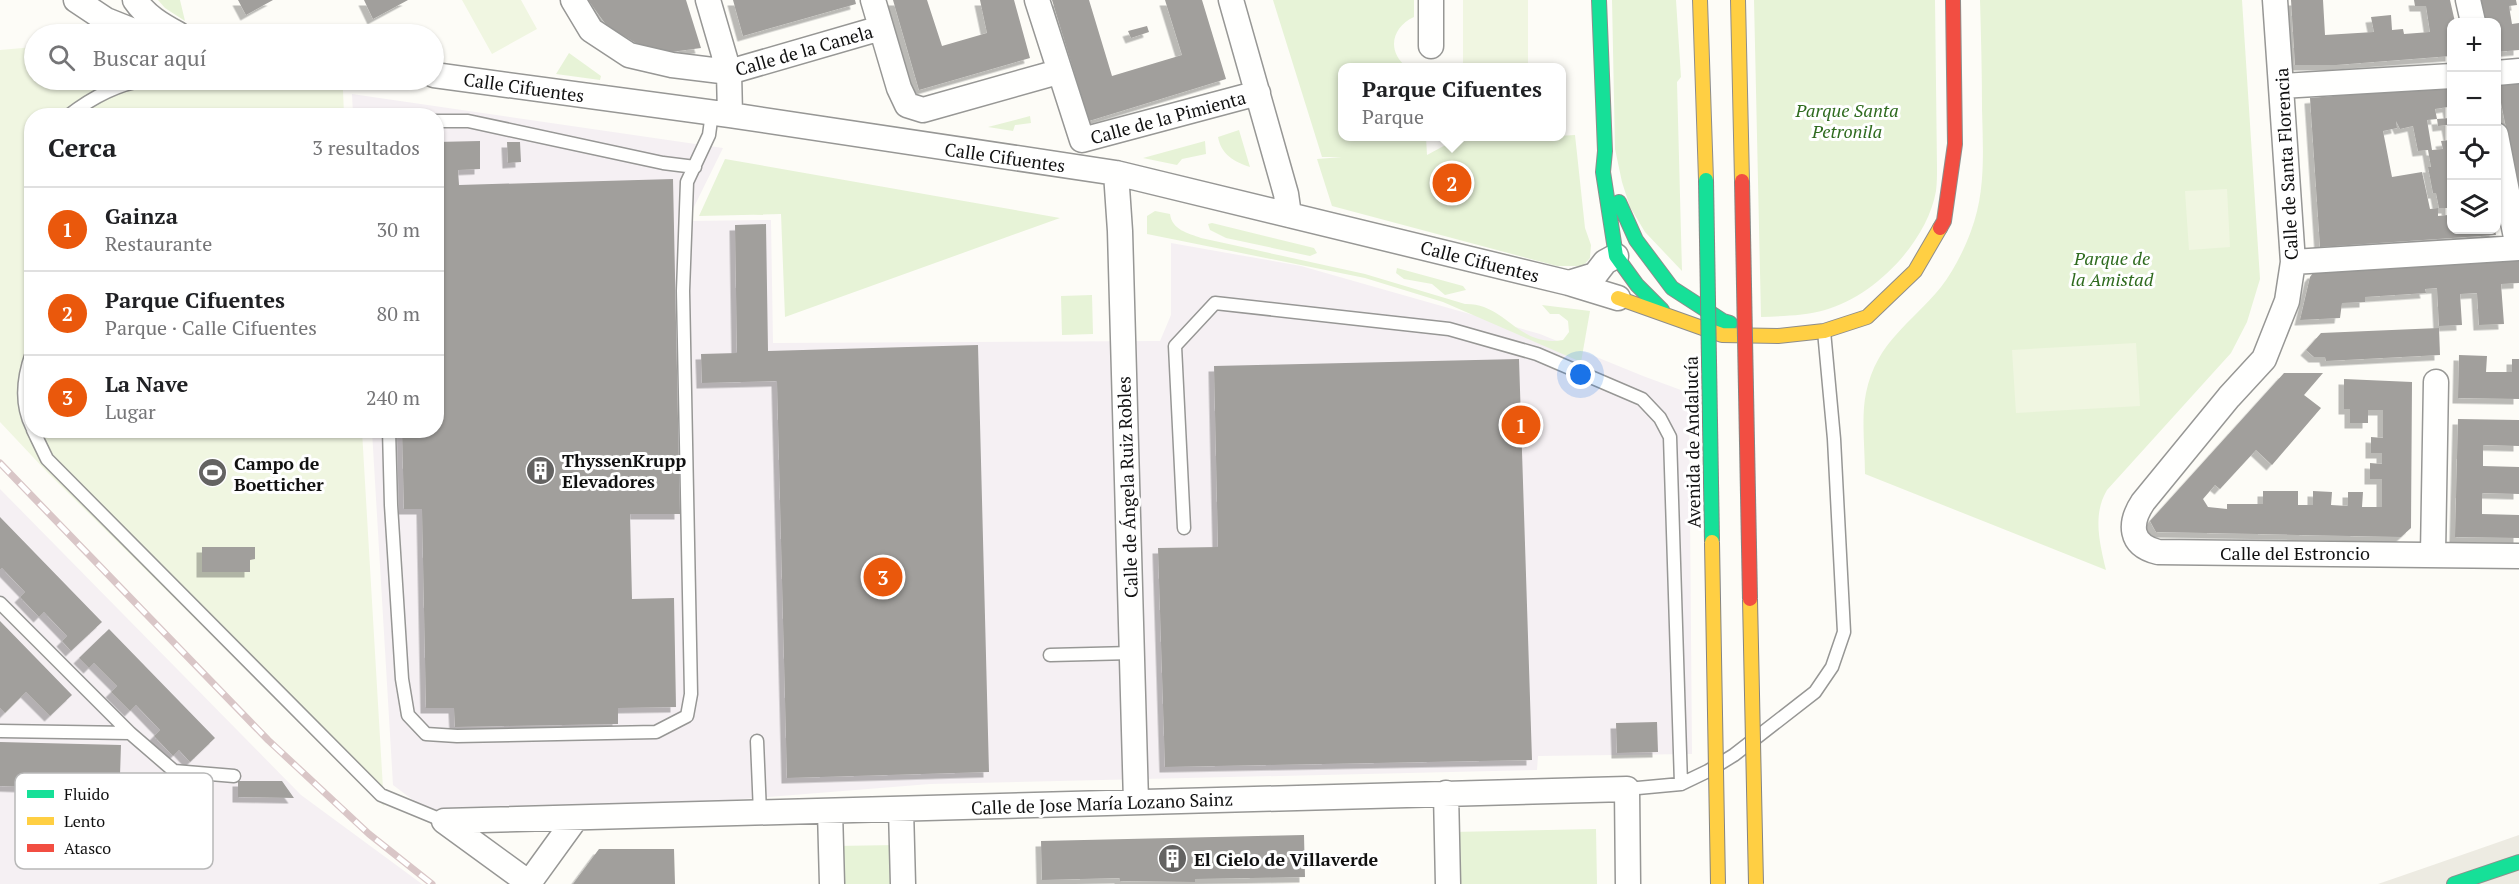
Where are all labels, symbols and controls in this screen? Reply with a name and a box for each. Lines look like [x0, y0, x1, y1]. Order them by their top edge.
map controls [2447, 18, 2501, 234]
button: + [2447, 18, 2501, 72]
street label: Calle de la Canela [732, 19, 876, 81]
search box [24, 24, 444, 90]
icon: search [45, 41, 78, 74]
text: Buscar aquí [93, 43, 206, 72]
popup [1338, 63, 1566, 141]
street label: Calle Cifuentes [462, 67, 586, 107]
street label: Calle de Santa Florencia [2269, 67, 2303, 261]
button: − [2447, 72, 2501, 126]
text: Parque Cifuentes [1362, 74, 1542, 103]
street label: Calle de la Pimienta [1088, 85, 1248, 149]
park label: Parque Santa Petronila [1794, 98, 1899, 143]
text: Parque [1362, 103, 1424, 130]
button: locate [2447, 126, 2501, 180]
text: Cerca [48, 130, 117, 164]
text: 3 resultados [312, 134, 420, 161]
street label: Calle Cifuentes [943, 137, 1067, 177]
pin: 2 [1432, 160, 1472, 206]
button: layers [2447, 180, 2501, 234]
text: Gainza [105, 201, 178, 230]
text: 1 [62, 216, 73, 243]
text: 30 m [377, 216, 420, 243]
text: Restaurante [105, 230, 212, 257]
street label: Calle Cifuentes [1418, 235, 1542, 287]
park label: Parque de la Amistad [2071, 246, 2154, 291]
text: Parque Cifuentes [105, 285, 285, 314]
text: 2 [62, 300, 73, 327]
text: 80 m [377, 300, 420, 327]
text: Parque · Calle Cifuentes [105, 314, 317, 341]
street label: Avenida de Andalucía [1678, 356, 1706, 528]
your location [1566, 360, 1595, 389]
text: La Nave [105, 369, 188, 398]
street label: Calle de Ángela Ruiz Robles [1111, 376, 1143, 598]
text: 3 [62, 384, 73, 411]
text: 240 m [366, 384, 420, 411]
text: Lugar [105, 398, 156, 425]
pin: 1 [1502, 402, 1540, 448]
place label: ThyssenKrupp Elevadores [562, 448, 686, 493]
place label: Campo de Boetticher [234, 451, 324, 496]
building icon: ThyssenKrupp Elevadores [525, 454, 557, 486]
sports icon: Campo de Boetticher [197, 457, 229, 489]
street label: Calle del Estroncio [2220, 541, 2370, 565]
pin: 3 [864, 554, 902, 600]
legend [15, 773, 213, 869]
text: Fluido [64, 783, 109, 805]
street label: Calle de Jose María Lozano Sainz [971, 786, 1233, 820]
text: Lento [64, 810, 105, 832]
text: Atasco [64, 837, 111, 859]
building icon: El Cielo de Villaverde [1157, 843, 1189, 875]
place label: El Cielo de Villaverde [1194, 847, 1378, 871]

